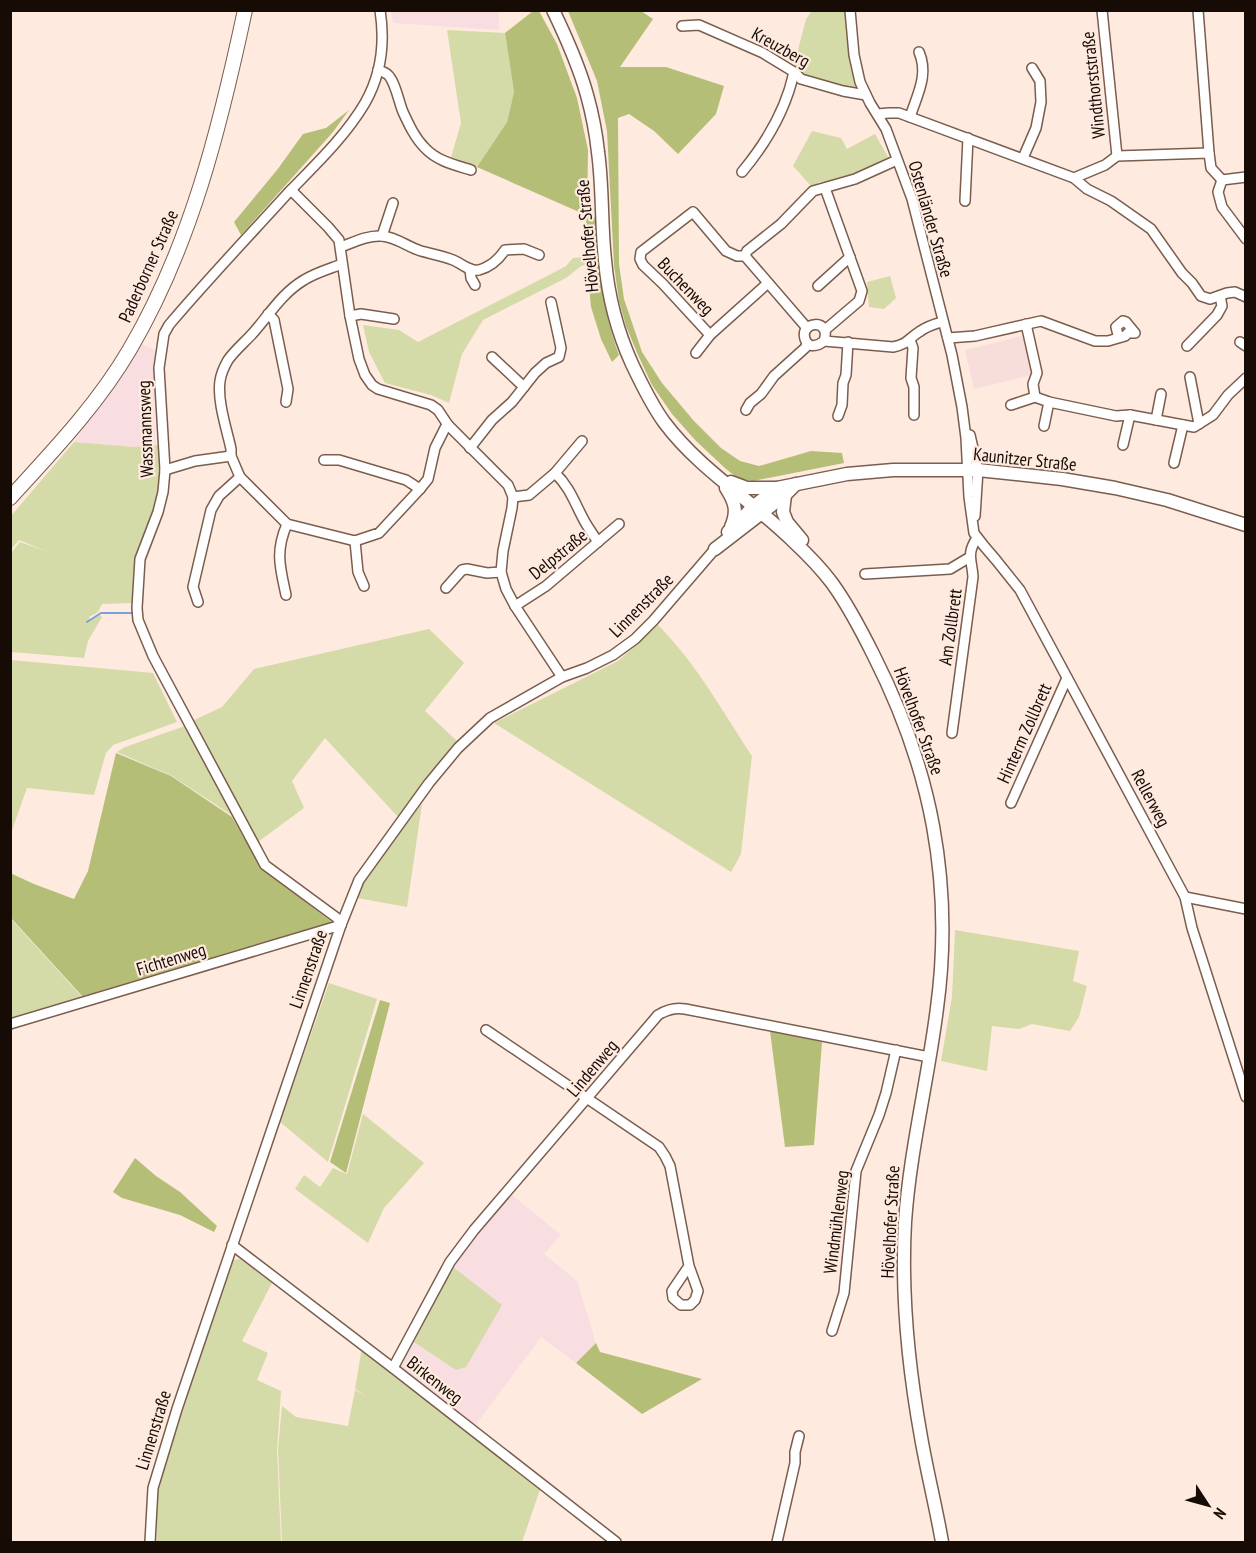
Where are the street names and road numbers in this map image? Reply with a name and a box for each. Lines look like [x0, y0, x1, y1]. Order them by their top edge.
street label: Kreuzberg [748, 22, 814, 72]
street label: Windthorststraße [1076, 30, 1110, 140]
street label: Ostenländer Straße [903, 158, 959, 280]
street label: Hövelhofer Straße [571, 179, 603, 293]
street label: Paderborner Straße [113, 206, 183, 326]
street label: Buchenweg [653, 252, 719, 320]
street label: Wassmannsweg [132, 380, 158, 478]
street label: Kaunitzer Straße [972, 442, 1078, 476]
street label: Delpstraße [524, 524, 592, 584]
street label: Linnenstraße [604, 568, 678, 642]
street label: Am Zollbrett [933, 587, 967, 667]
street label: Hövelhofer Straße [889, 664, 949, 778]
street label: Hinterm Zollbrett [992, 679, 1056, 787]
street label: Rellerweg [1126, 765, 1176, 831]
street label: Linnenstraße [284, 927, 332, 1011]
street label: Fichtenweg [134, 938, 208, 980]
street label: Lindenweg [561, 1035, 623, 1101]
street label: Hövelhofer Straße [876, 1165, 904, 1279]
street label: Windmühlenweg [818, 1169, 854, 1275]
street label: Birkenweg [402, 1351, 468, 1409]
street label: Linnenstraße [130, 1387, 176, 1473]

